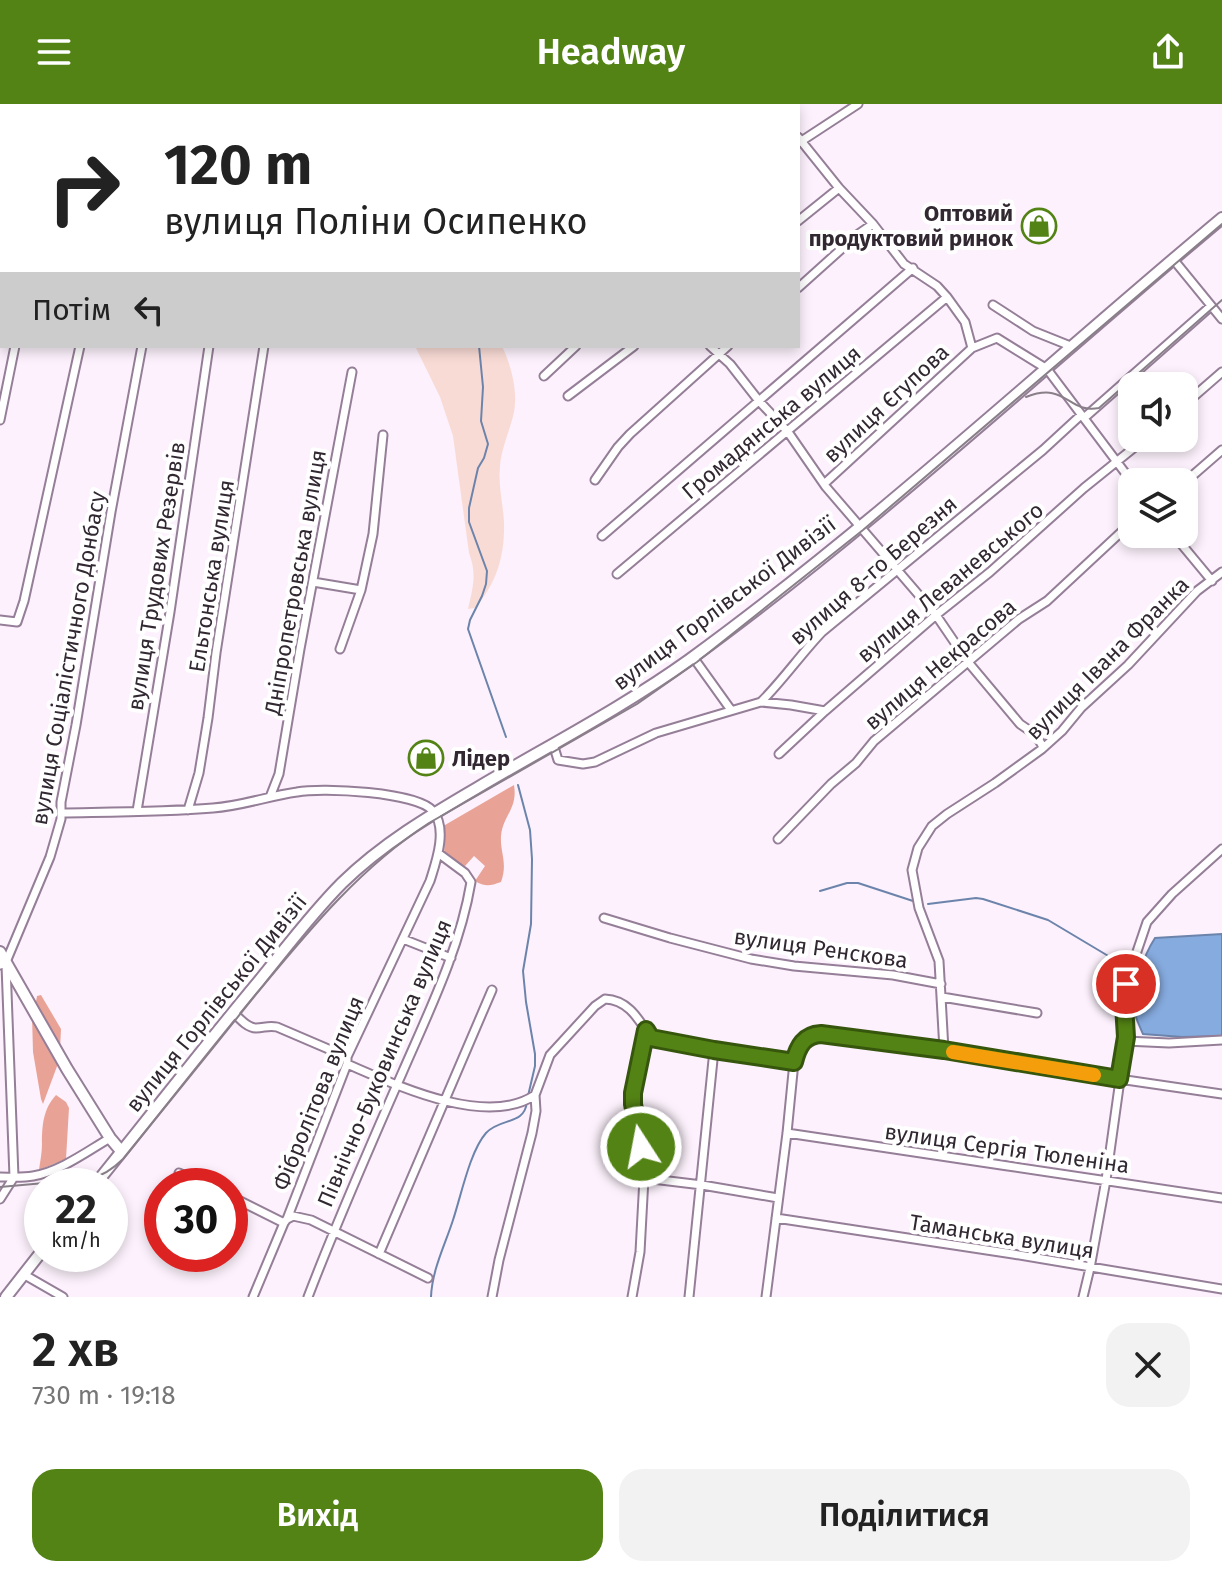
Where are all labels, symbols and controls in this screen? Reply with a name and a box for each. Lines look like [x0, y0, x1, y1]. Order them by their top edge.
icon: menu [32, 30, 76, 74]
text: Headway [537, 30, 685, 74]
icon: share [1146, 30, 1190, 74]
text: 120 m [164, 132, 312, 199]
icon: right [32, 136, 136, 240]
text: вулиця Поліни Осипенко [164, 200, 588, 244]
place label: Оптовий продуктовий ринок [809, 200, 1014, 252]
shop icon: Оптовий продуктовий ринок [1020, 207, 1058, 245]
icon: left [127, 288, 171, 332]
text: Потім [32, 292, 111, 328]
street label: вулиця Єгупова [818, 338, 955, 468]
street label: Громадянська вулиця [676, 340, 866, 505]
map controls [1118, 372, 1198, 548]
button: sound [1118, 372, 1198, 452]
street label: вулиця Трудових Резервів [122, 440, 191, 713]
street label: Дніпропетровська вулиця [259, 448, 332, 718]
button: layers [1118, 468, 1198, 548]
street label: Ельтонська вулиця [183, 478, 240, 674]
street label: вулиця Соціалістичного Донбасу [26, 489, 111, 827]
street label: вулиця 8-го Березня [784, 490, 963, 651]
street label: вулиця Леваневського [852, 496, 1049, 668]
street label: вулиця Горлівської Дивізії [607, 510, 842, 696]
street label: вулиця Івана Франка [1020, 571, 1195, 746]
street label: вулиця Некрасова [859, 593, 1022, 736]
shop icon: Лідер [407, 739, 445, 777]
place label: Лідер [452, 745, 510, 772]
street label: вулиця Горлівської Дивізії [120, 888, 313, 1118]
street label: Північно-Буковинська вулиця [311, 915, 457, 1211]
street label: вулиця Ренскова [732, 923, 910, 974]
pin [1092, 950, 1160, 1018]
icon: arrive [1104, 962, 1148, 1006]
street label: Фібролітова вулиця [267, 992, 370, 1194]
position arrow [599, 1105, 683, 1189]
street label: вулиця Сергія Тюленіна [883, 1118, 1131, 1179]
speed limit sign: 30 [144, 1168, 248, 1272]
text: 22 [55, 1186, 97, 1234]
street label: Таманська вулиця [908, 1209, 1096, 1264]
text: km/h [51, 1228, 101, 1252]
text: 2 хв [32, 1321, 119, 1379]
button: close [1106, 1323, 1190, 1407]
text: 730 m · 19:18 [32, 1380, 176, 1411]
button: Вихід [32, 1469, 603, 1561]
button: Поділитися [619, 1469, 1190, 1561]

